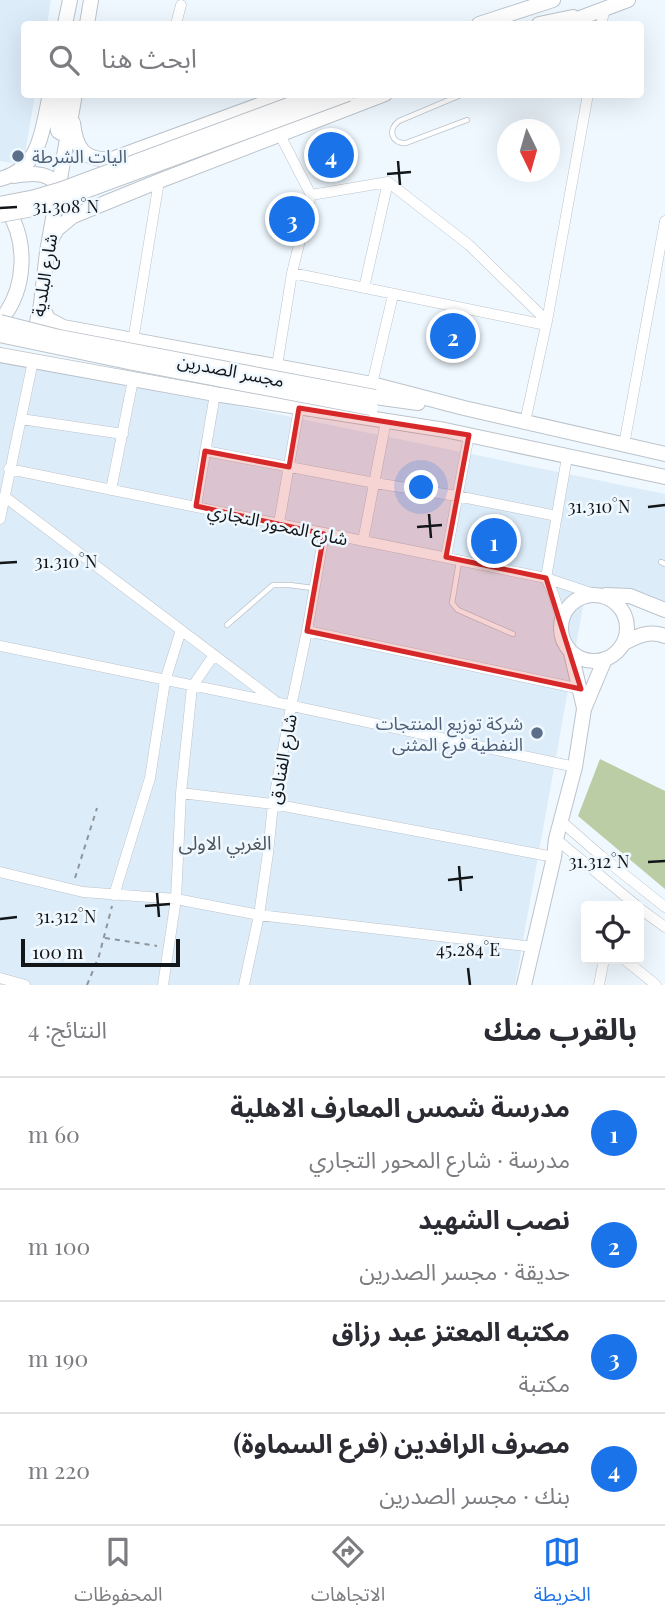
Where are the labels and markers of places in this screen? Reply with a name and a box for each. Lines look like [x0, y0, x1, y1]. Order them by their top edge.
pin: 4 [308, 129, 354, 181]
place label: اليات الشرطة [32, 144, 127, 168]
marker: اليات الشرطة [10, 148, 26, 164]
pin: 3 [269, 193, 315, 245]
pin: 2 [430, 310, 476, 362]
pin: 1 [471, 515, 517, 567]
place label: شركة توزيع المنتجات النفطية فرع المثنى [376, 711, 523, 759]
marker: شركة توزيع المنتجات النفطية فرع المثنى [529, 725, 545, 741]

